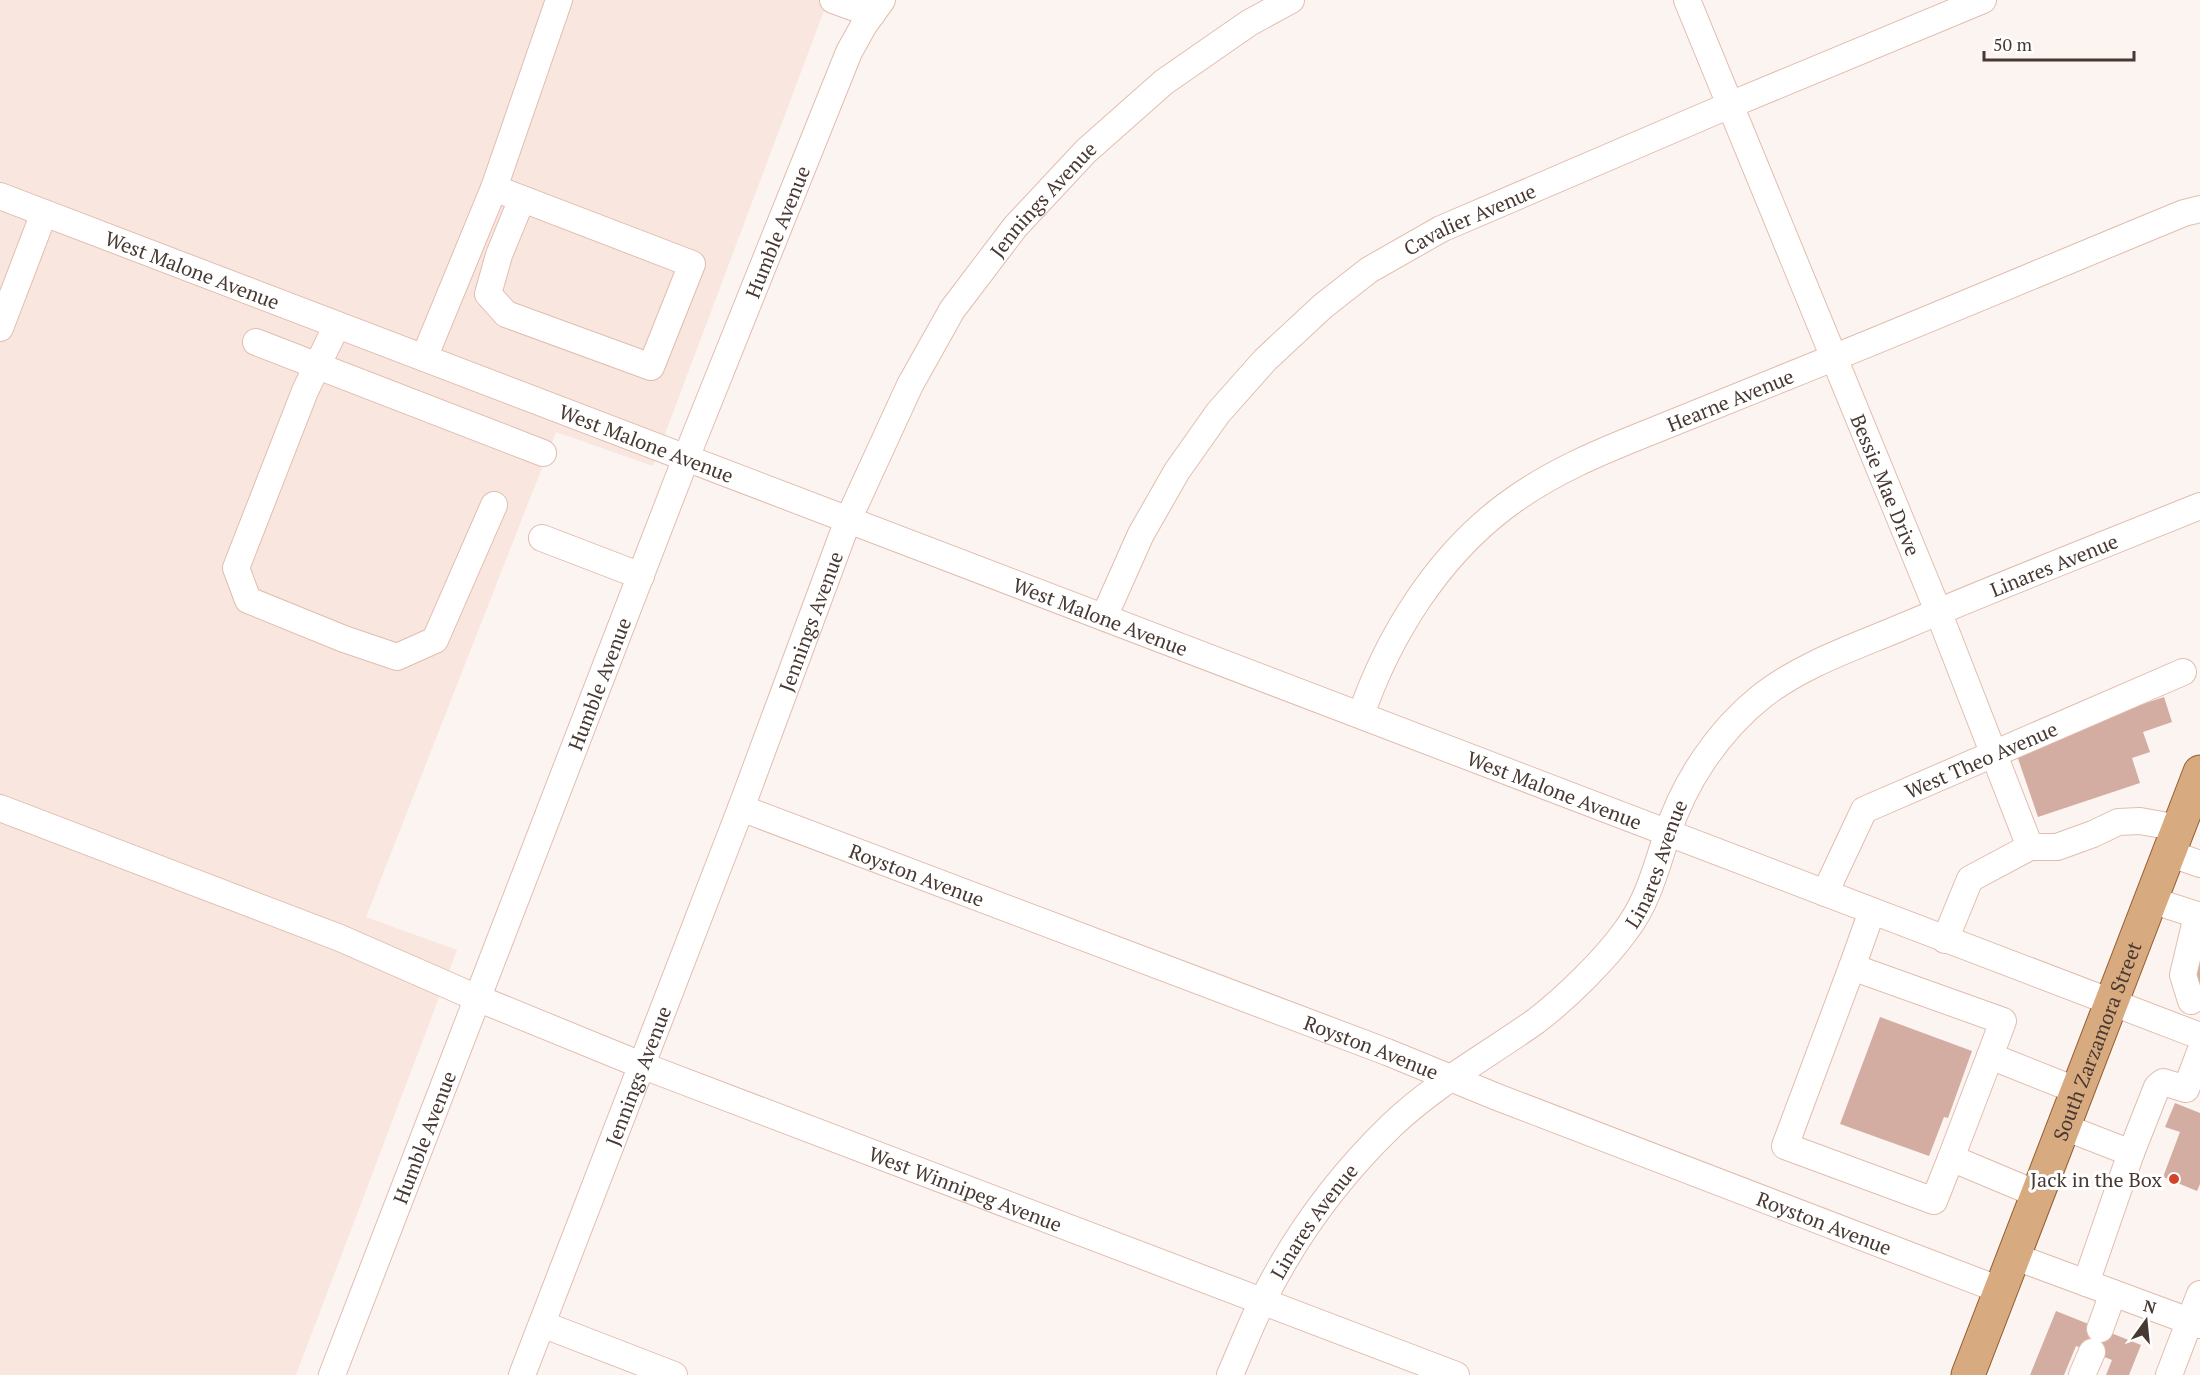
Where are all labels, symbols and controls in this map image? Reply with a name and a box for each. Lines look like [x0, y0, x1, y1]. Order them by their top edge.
scale bar [1984, 24, 2134, 62]
text: 50 m [1993, 32, 2033, 56]
street label: Jennings Avenue [983, 135, 1102, 263]
street label: Humble Avenue [738, 161, 816, 302]
street label: Cavalier Avenue [1398, 176, 1540, 261]
street label: West Malone Avenue [101, 224, 284, 315]
street label: Hearne Avenue [1663, 362, 1797, 437]
street label: West Malone Avenue [555, 397, 738, 488]
street label: Bessie Mae Drive [1845, 410, 1927, 560]
street label: Linares Avenue [1986, 527, 2122, 603]
street label: Jennings Avenue [772, 547, 849, 695]
street label: West Malone Avenue [1009, 571, 1192, 662]
street label: Humble Avenue [561, 613, 637, 754]
street label: West Theo Avenue [1900, 715, 2061, 804]
street label: West Malone Avenue [1463, 744, 1646, 835]
street label: Linares Avenue [1618, 795, 1693, 933]
street label: Royston Avenue [846, 837, 988, 912]
street label: South Zarzamora Street [2046, 937, 2147, 1144]
street label: Jennings Avenue [598, 1002, 677, 1149]
street label: Royston Avenue [1300, 1008, 1443, 1085]
street label: Humble Avenue [386, 1067, 462, 1207]
street label: West Winnipeg Avenue [865, 1139, 1066, 1237]
street label: Linares Avenue [1264, 1157, 1363, 1283]
place label: Jack in the Box [2030, 1166, 2163, 1193]
marker: Jack in the Box [2167, 1172, 2181, 1186]
street label: Royston Avenue [1753, 1185, 1896, 1261]
north arrow [2116, 1291, 2176, 1351]
text: N [2141, 1294, 2159, 1319]

